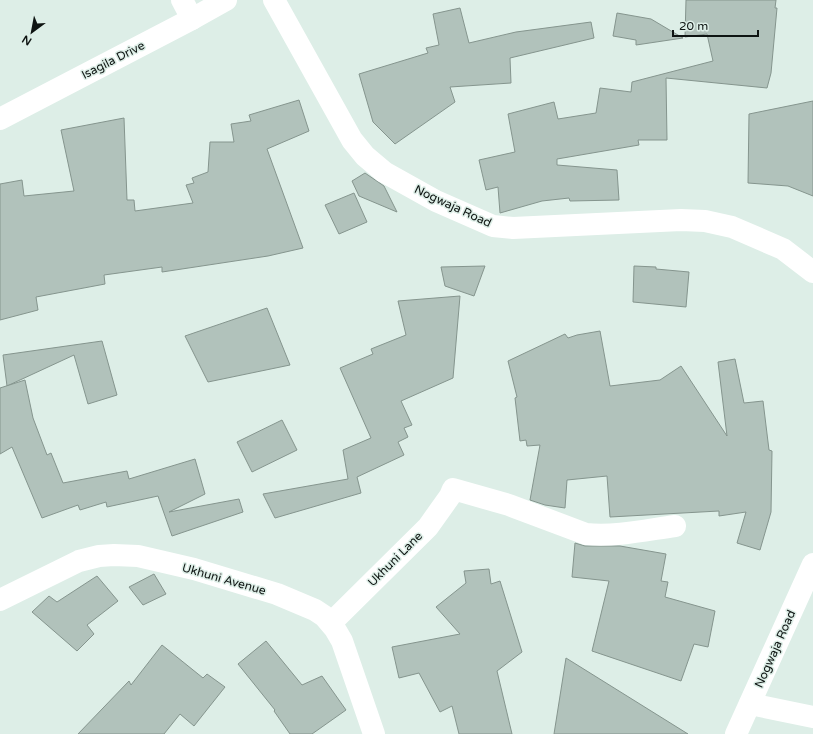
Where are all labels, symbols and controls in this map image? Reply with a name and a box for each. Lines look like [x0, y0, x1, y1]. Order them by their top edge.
north arrow [12, 12, 52, 52]
scale bar [673, 12, 758, 38]
text: 20 m [679, 19, 708, 33]
text: N [20, 32, 34, 48]
street label: Isagila Drive [79, 38, 147, 82]
street label: Nogwaja Road [412, 182, 494, 230]
street label: Ukhuni Lane [365, 529, 425, 589]
street label: Ukhuni Avenue [181, 560, 268, 598]
street label: Nogwaja Road [752, 608, 798, 690]

